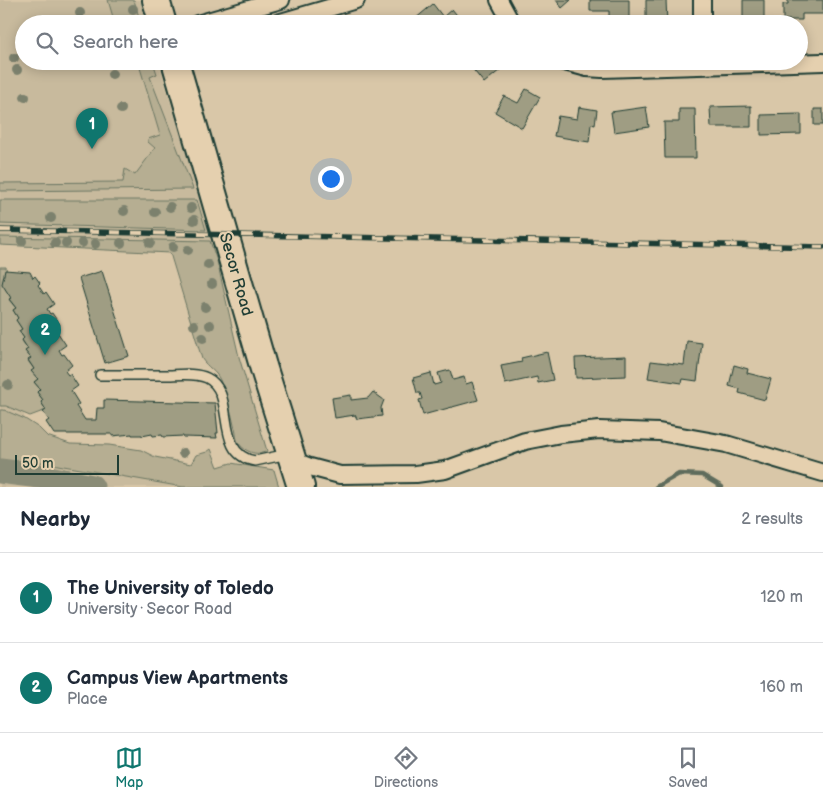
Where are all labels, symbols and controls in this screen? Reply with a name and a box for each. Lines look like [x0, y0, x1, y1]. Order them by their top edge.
search box [15, 15, 808, 70]
icon: search [33, 29, 61, 57]
text: Search here [73, 31, 178, 54]
pin: 1 [76, 108, 108, 149]
your location [318, 166, 344, 192]
street label: Secor Road [215, 231, 256, 318]
pin: 2 [29, 314, 61, 355]
scale bar [15, 452, 119, 475]
text: 50 m [22, 455, 54, 472]
text: Nearby [20, 507, 90, 532]
text: 2 results [741, 510, 803, 529]
text: The University of Toledo [67, 577, 274, 600]
text: 1 [33, 588, 39, 607]
text: 120 m [760, 588, 803, 607]
text: University · Secor Road [67, 600, 232, 619]
text: Campus View Apartments [67, 667, 288, 690]
text: 2 [31, 678, 41, 697]
text: 160 m [760, 678, 803, 697]
text: Place [67, 690, 108, 709]
tab: Map [115, 744, 143, 791]
tab: Directions [374, 744, 438, 791]
tab: Saved [668, 744, 708, 791]

